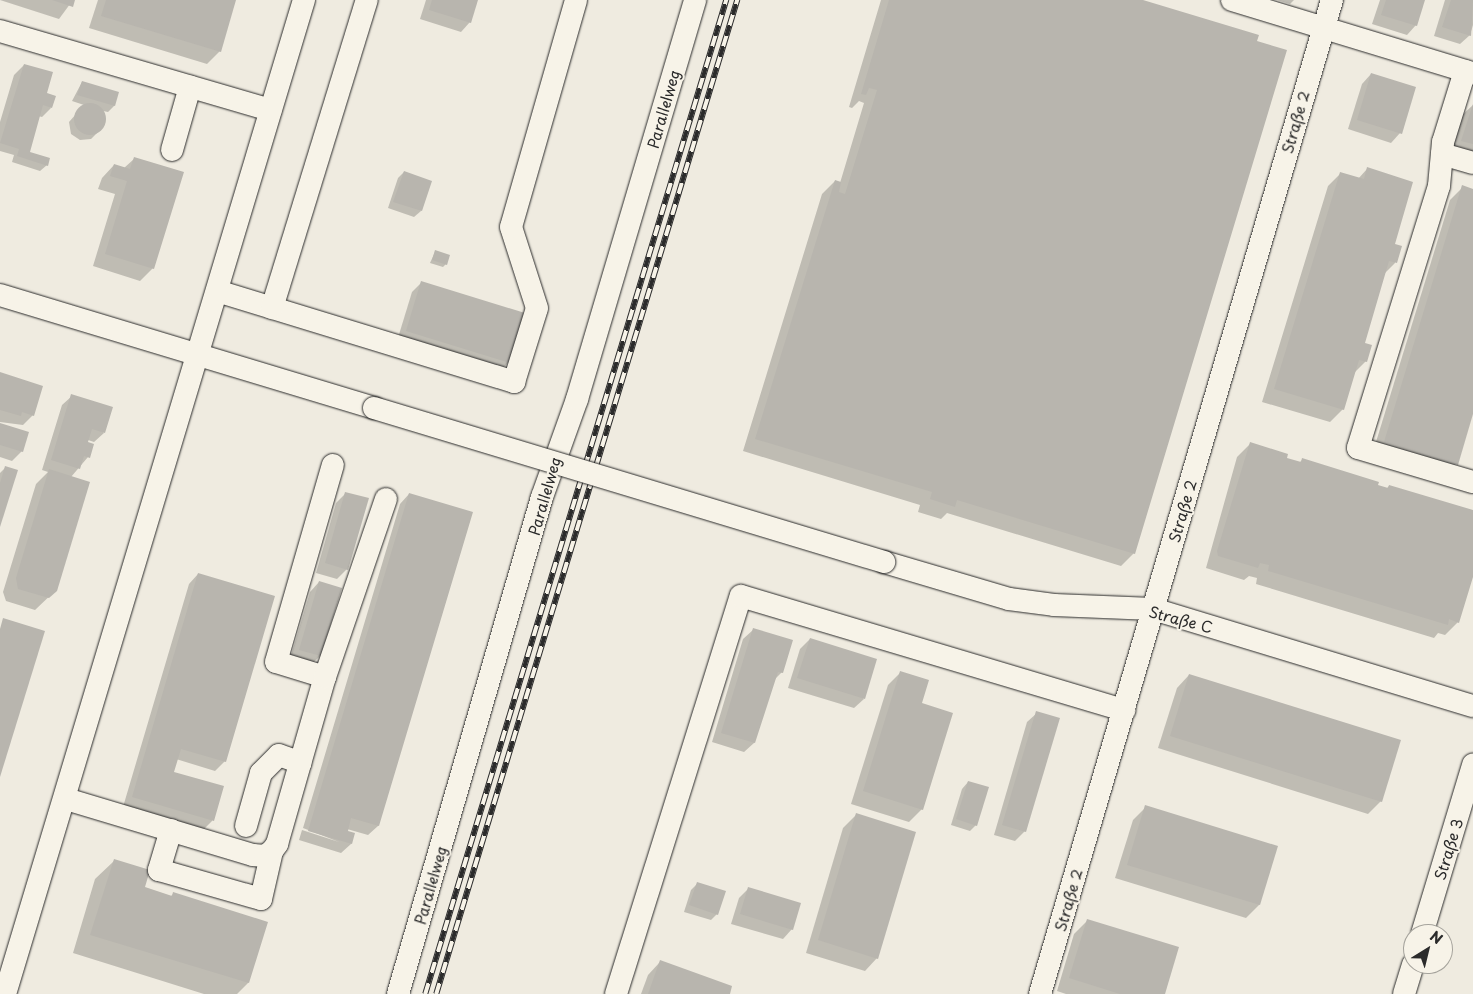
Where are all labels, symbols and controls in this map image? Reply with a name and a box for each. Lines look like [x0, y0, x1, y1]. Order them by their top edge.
street label: Parallelweg [643, 68, 683, 150]
street label: Straße 2 [1277, 88, 1313, 156]
street label: Parallelweg [524, 455, 564, 537]
street label: Straße 2 [1164, 477, 1200, 545]
street label: Straße C [1147, 602, 1215, 636]
street label: Straße 3 [1430, 816, 1466, 882]
street label: Parallelweg [410, 844, 450, 926]
street label: Straße 2 [1050, 866, 1086, 934]
north arrow [1403, 924, 1453, 974]
text: N [1426, 926, 1447, 949]

